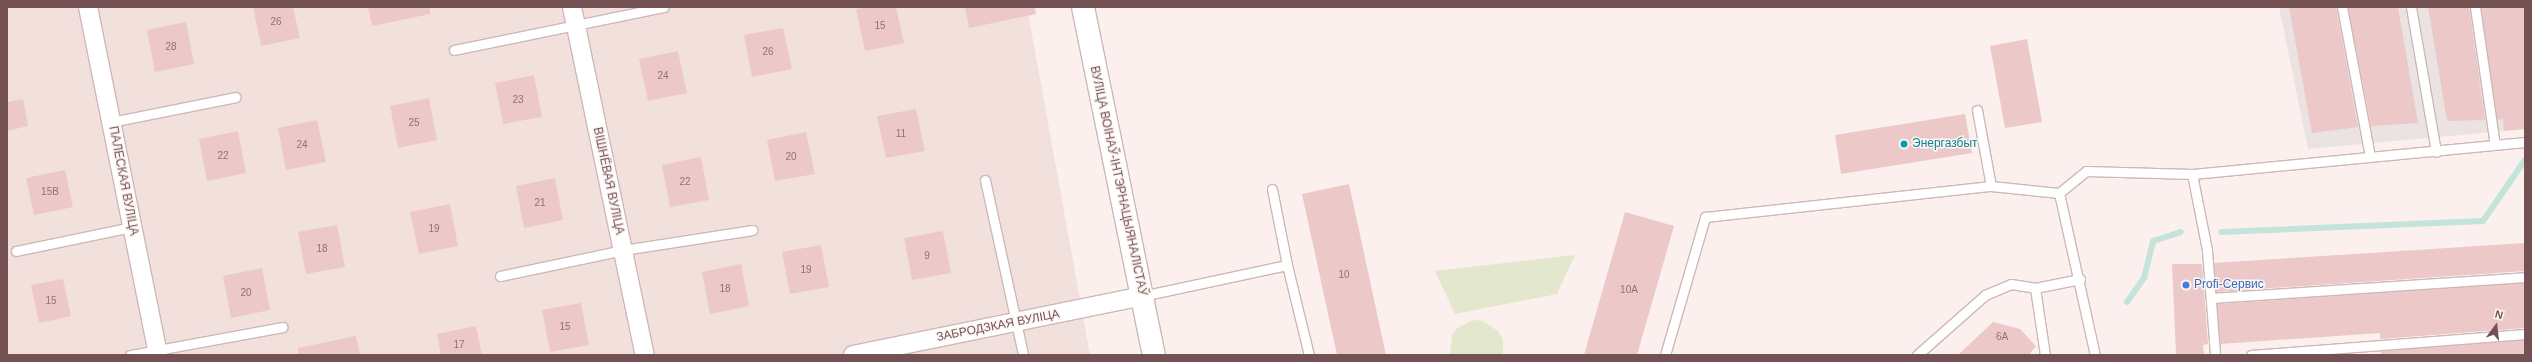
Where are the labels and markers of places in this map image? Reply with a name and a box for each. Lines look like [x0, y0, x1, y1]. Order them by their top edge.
place label: Энергазбыт [1912, 137, 1978, 151]
marker: Энергазбыт [1899, 139, 1909, 149]
place label: Profi-Сервис [2194, 278, 2264, 292]
marker: Profi-Сервис [2181, 280, 2191, 290]

